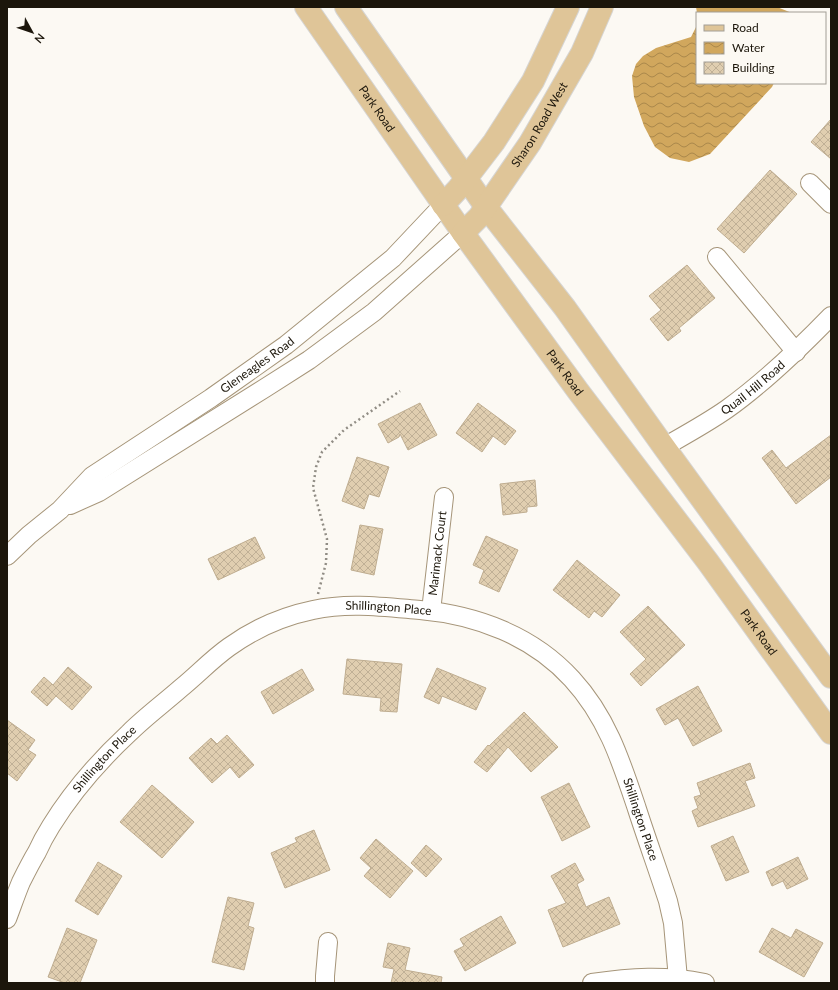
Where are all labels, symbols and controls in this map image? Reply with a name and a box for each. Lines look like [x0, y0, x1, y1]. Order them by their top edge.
north arrow [12, 12, 52, 52]
legend [696, 12, 826, 84]
text: Road [732, 20, 759, 35]
text: N [32, 31, 48, 46]
text: Water [732, 40, 765, 55]
text: Building [732, 60, 775, 75]
street label: Sharon Road West [508, 79, 571, 170]
street label: Park Road [356, 82, 398, 135]
street label: Gleneagles Road [217, 333, 297, 396]
street label: Park Road [543, 347, 587, 398]
street label: Quail Hill Road [718, 357, 788, 418]
street label: Marimack Court [425, 510, 449, 596]
street label: Shillington Place [345, 598, 432, 618]
street label: Park Road [737, 606, 781, 658]
street label: Shillington Place [69, 722, 139, 795]
street label: Shillington Place [620, 776, 662, 863]

